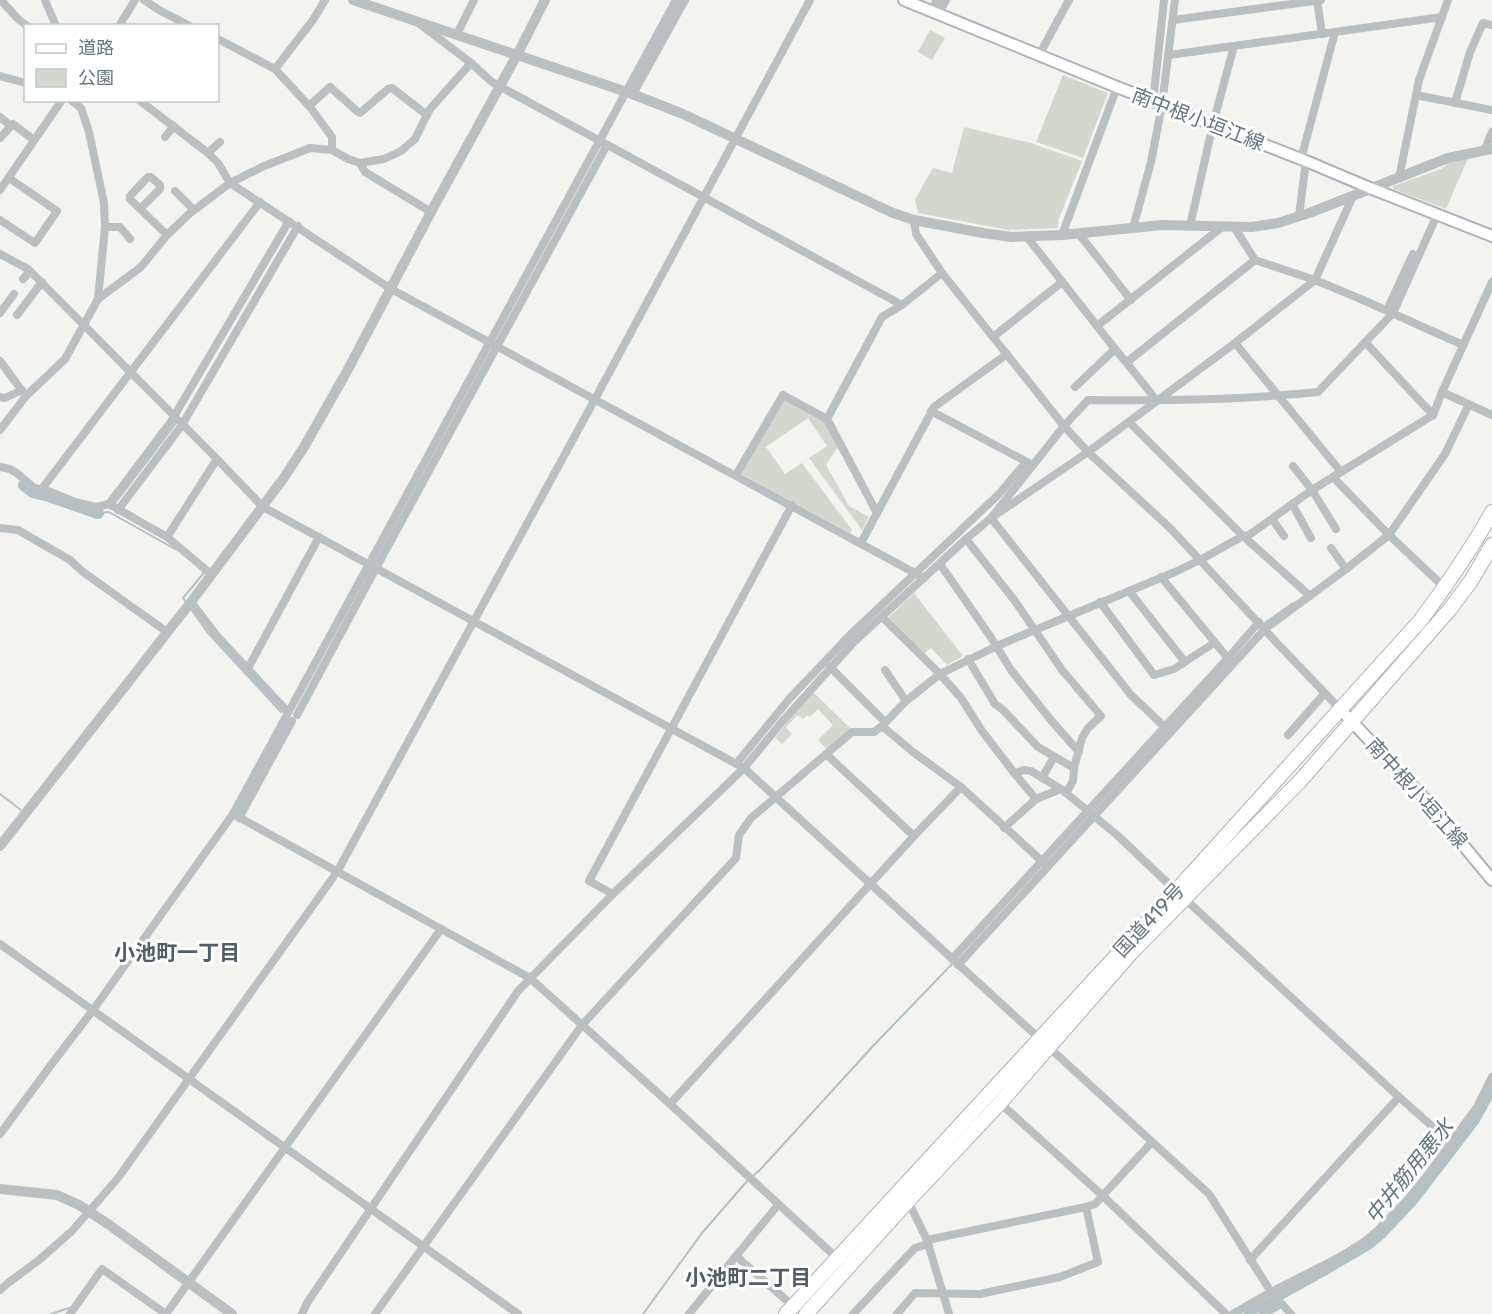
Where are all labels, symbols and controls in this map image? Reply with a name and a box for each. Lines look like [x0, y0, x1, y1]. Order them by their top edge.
legend [24, 24, 219, 102]
text: 道路 [78, 37, 114, 59]
text: 公園 [78, 67, 114, 89]
street label: 南中根小垣江線 [1128, 83, 1268, 155]
street label: 南中根小垣江線 [1361, 733, 1473, 853]
street label: 国道419号 [1109, 878, 1189, 962]
district label: 小池町一丁目 [114, 940, 240, 965]
water label: 中井筋用悪水 [1360, 1113, 1460, 1228]
district label: 小池町二丁目 [685, 1265, 811, 1290]

